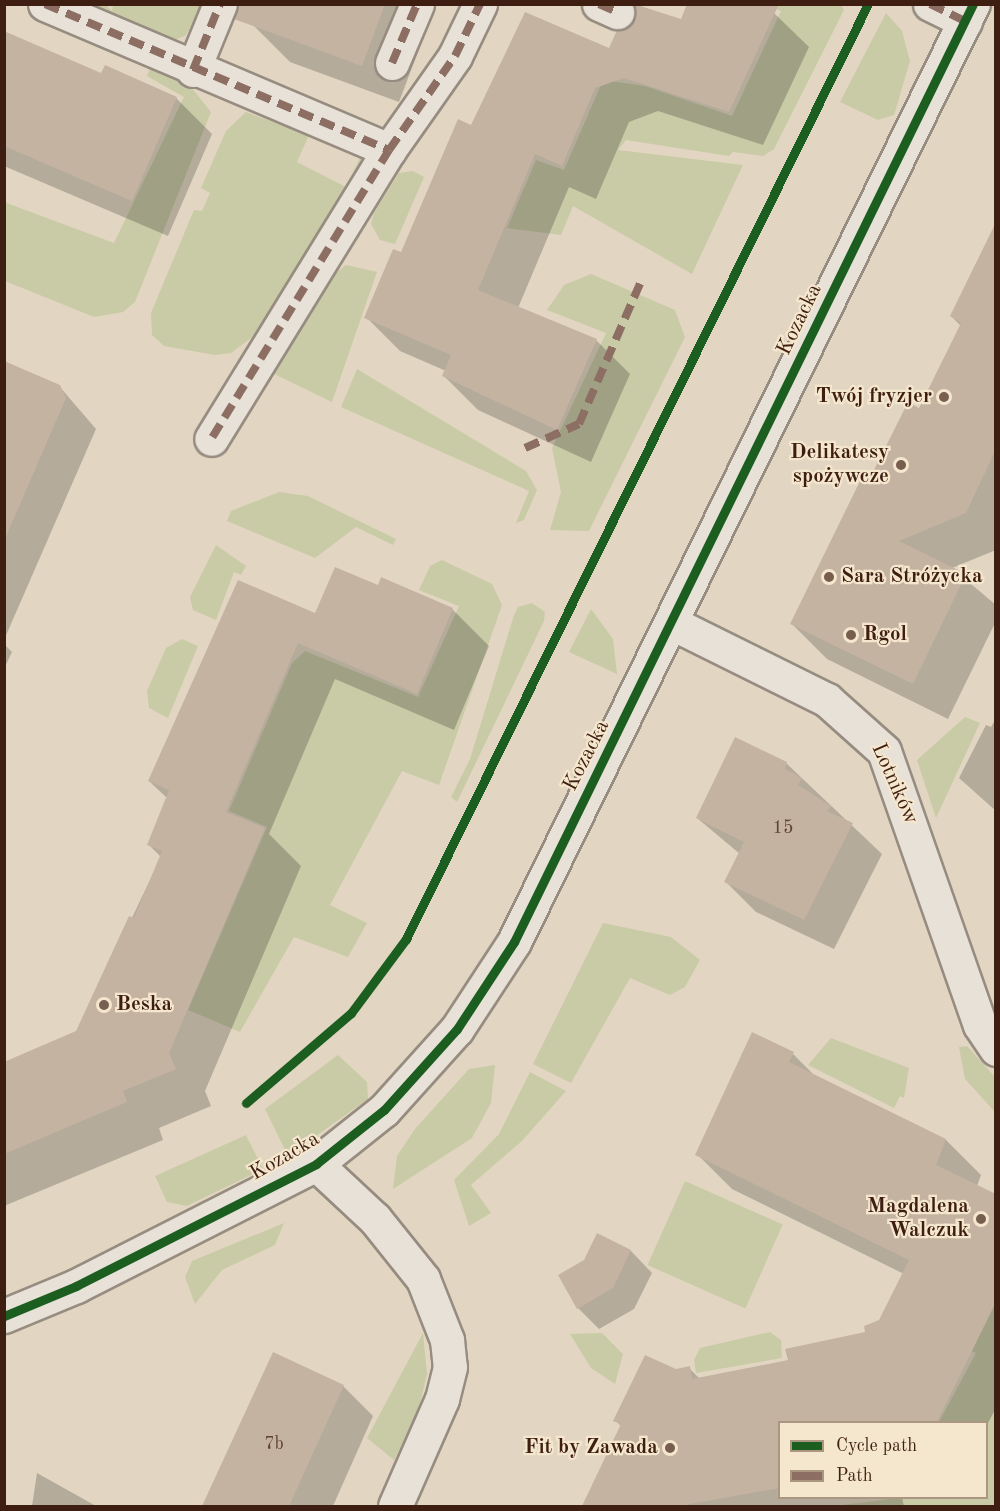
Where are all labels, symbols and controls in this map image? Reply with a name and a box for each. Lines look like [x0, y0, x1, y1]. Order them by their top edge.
street label: Kozacka [772, 280, 828, 360]
place label: Twój fryzjer [816, 384, 932, 410]
marker: Twój fryzjer [937, 390, 951, 404]
place label: Delikatesy spożywcze [790, 440, 889, 490]
marker: Delikatesy spożywcze [894, 458, 908, 472]
place label: Sara Stróżycka [841, 564, 983, 590]
marker: Sara Stróżycka [822, 570, 836, 584]
place label: Rgol [863, 622, 907, 648]
marker: Rgol [844, 628, 858, 642]
street label: Kozacka [558, 716, 616, 796]
street label: Lotników [865, 740, 923, 828]
house number: 15 [773, 817, 793, 839]
place label: Beska [116, 992, 172, 1018]
marker: Beska [97, 998, 111, 1012]
street label: Kozacka [246, 1127, 324, 1187]
place label: Magdalena Walczuk [867, 1194, 969, 1244]
marker: Magdalena Walczuk [974, 1212, 988, 1226]
legend [778, 1421, 988, 1499]
house number: 7b [264, 1433, 284, 1455]
place label: Fit by Zawada [524, 1435, 658, 1461]
text: Cycle path [836, 1437, 917, 1455]
marker: Fit by Zawada [663, 1441, 677, 1455]
text: Path [836, 1467, 872, 1485]

